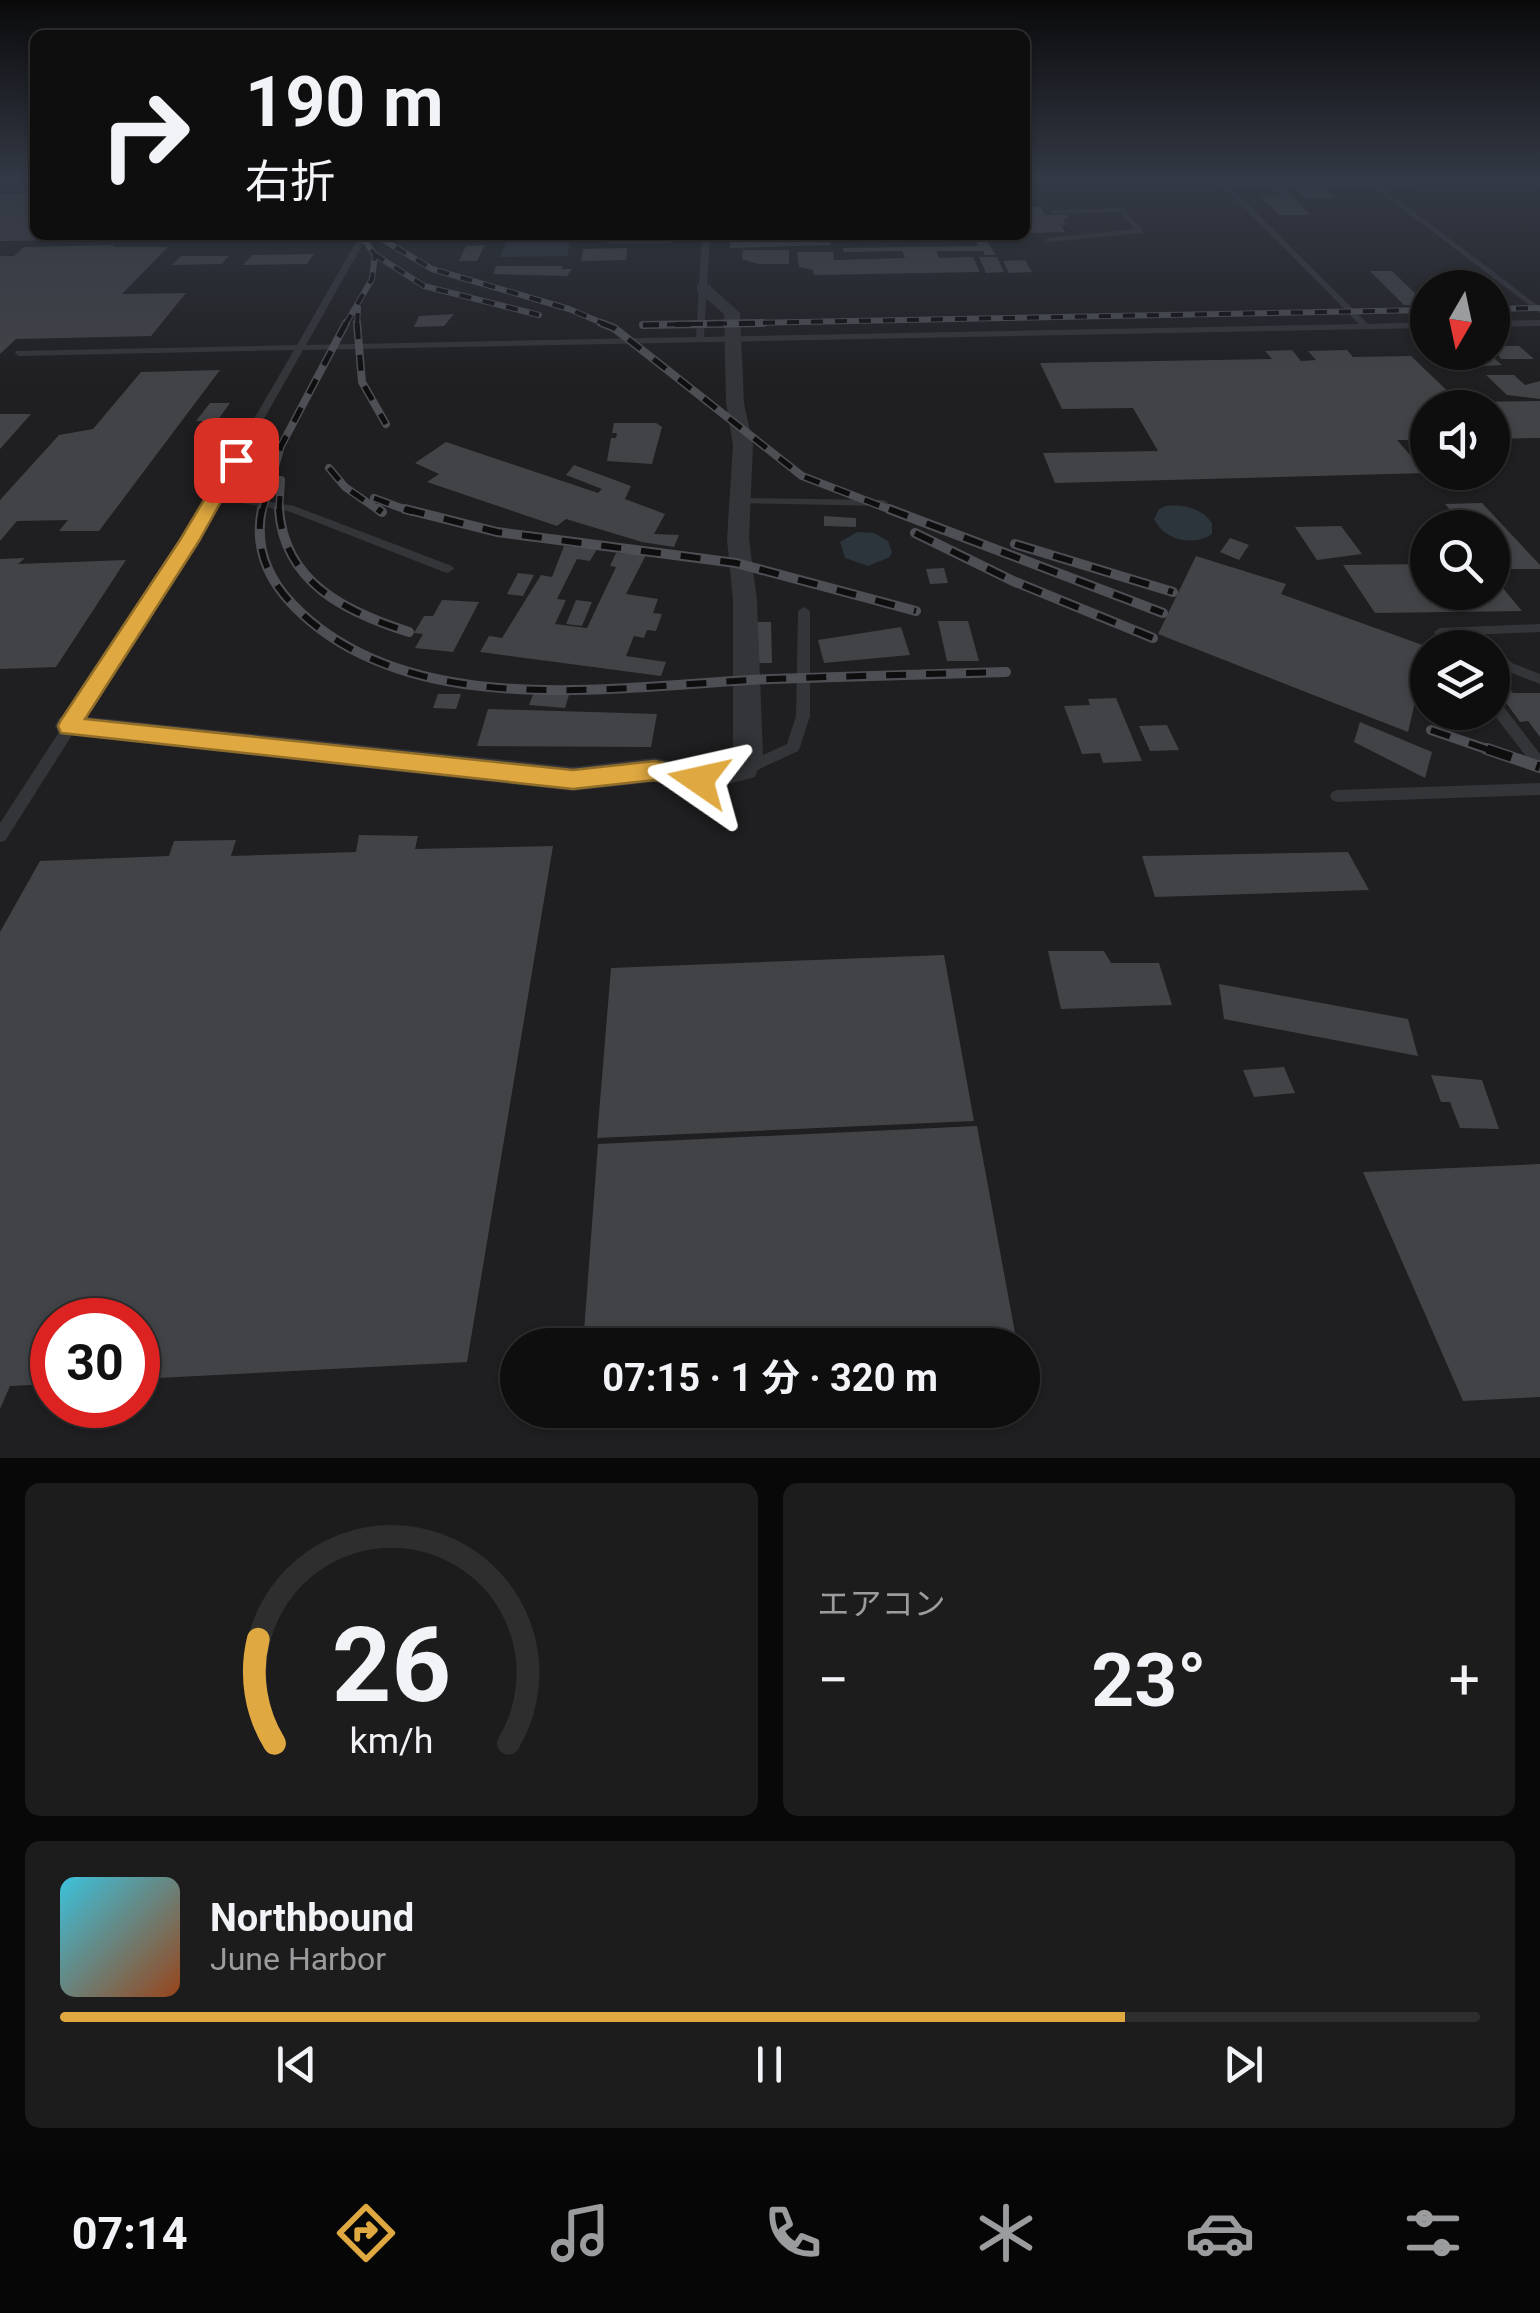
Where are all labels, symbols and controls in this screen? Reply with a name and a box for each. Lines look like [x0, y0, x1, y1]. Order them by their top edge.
text: 190 m [245, 61, 444, 143]
icon: right [80, 70, 210, 200]
text: 右折 [245, 155, 335, 208]
north arrow [1410, 270, 1510, 370]
map controls [1410, 270, 1510, 730]
button: sound [1410, 390, 1510, 490]
pin [194, 418, 279, 503]
icon: arrive [209, 433, 264, 488]
button: search [1410, 510, 1510, 610]
button: layers [1410, 630, 1510, 730]
position arrow [647, 728, 751, 832]
speed limit sign: 30 [30, 1298, 160, 1428]
text: 07:15 · 1 分 · 320 m [602, 1356, 938, 1400]
text: エアコン [818, 1585, 946, 1623]
text: 26 [332, 1605, 451, 1726]
text: 23° [1091, 1636, 1207, 1724]
text: − [818, 1648, 849, 1712]
text: + [1449, 1648, 1480, 1712]
text: km/h [349, 1720, 433, 1762]
text: Northbound [210, 1896, 414, 1940]
text: June Harbor [210, 1940, 386, 1978]
icon: previous [269, 2037, 324, 2092]
icon: pause [742, 2037, 797, 2092]
icon: next [1216, 2037, 1271, 2092]
icon: directions [331, 2198, 401, 2268]
icon: music [545, 2198, 615, 2268]
icon: phone [758, 2198, 828, 2268]
icon: climate [971, 2198, 1041, 2268]
icon: car [1185, 2198, 1255, 2268]
icon: filters [1398, 2198, 1468, 2268]
text: 07:14 [72, 2207, 188, 2260]

